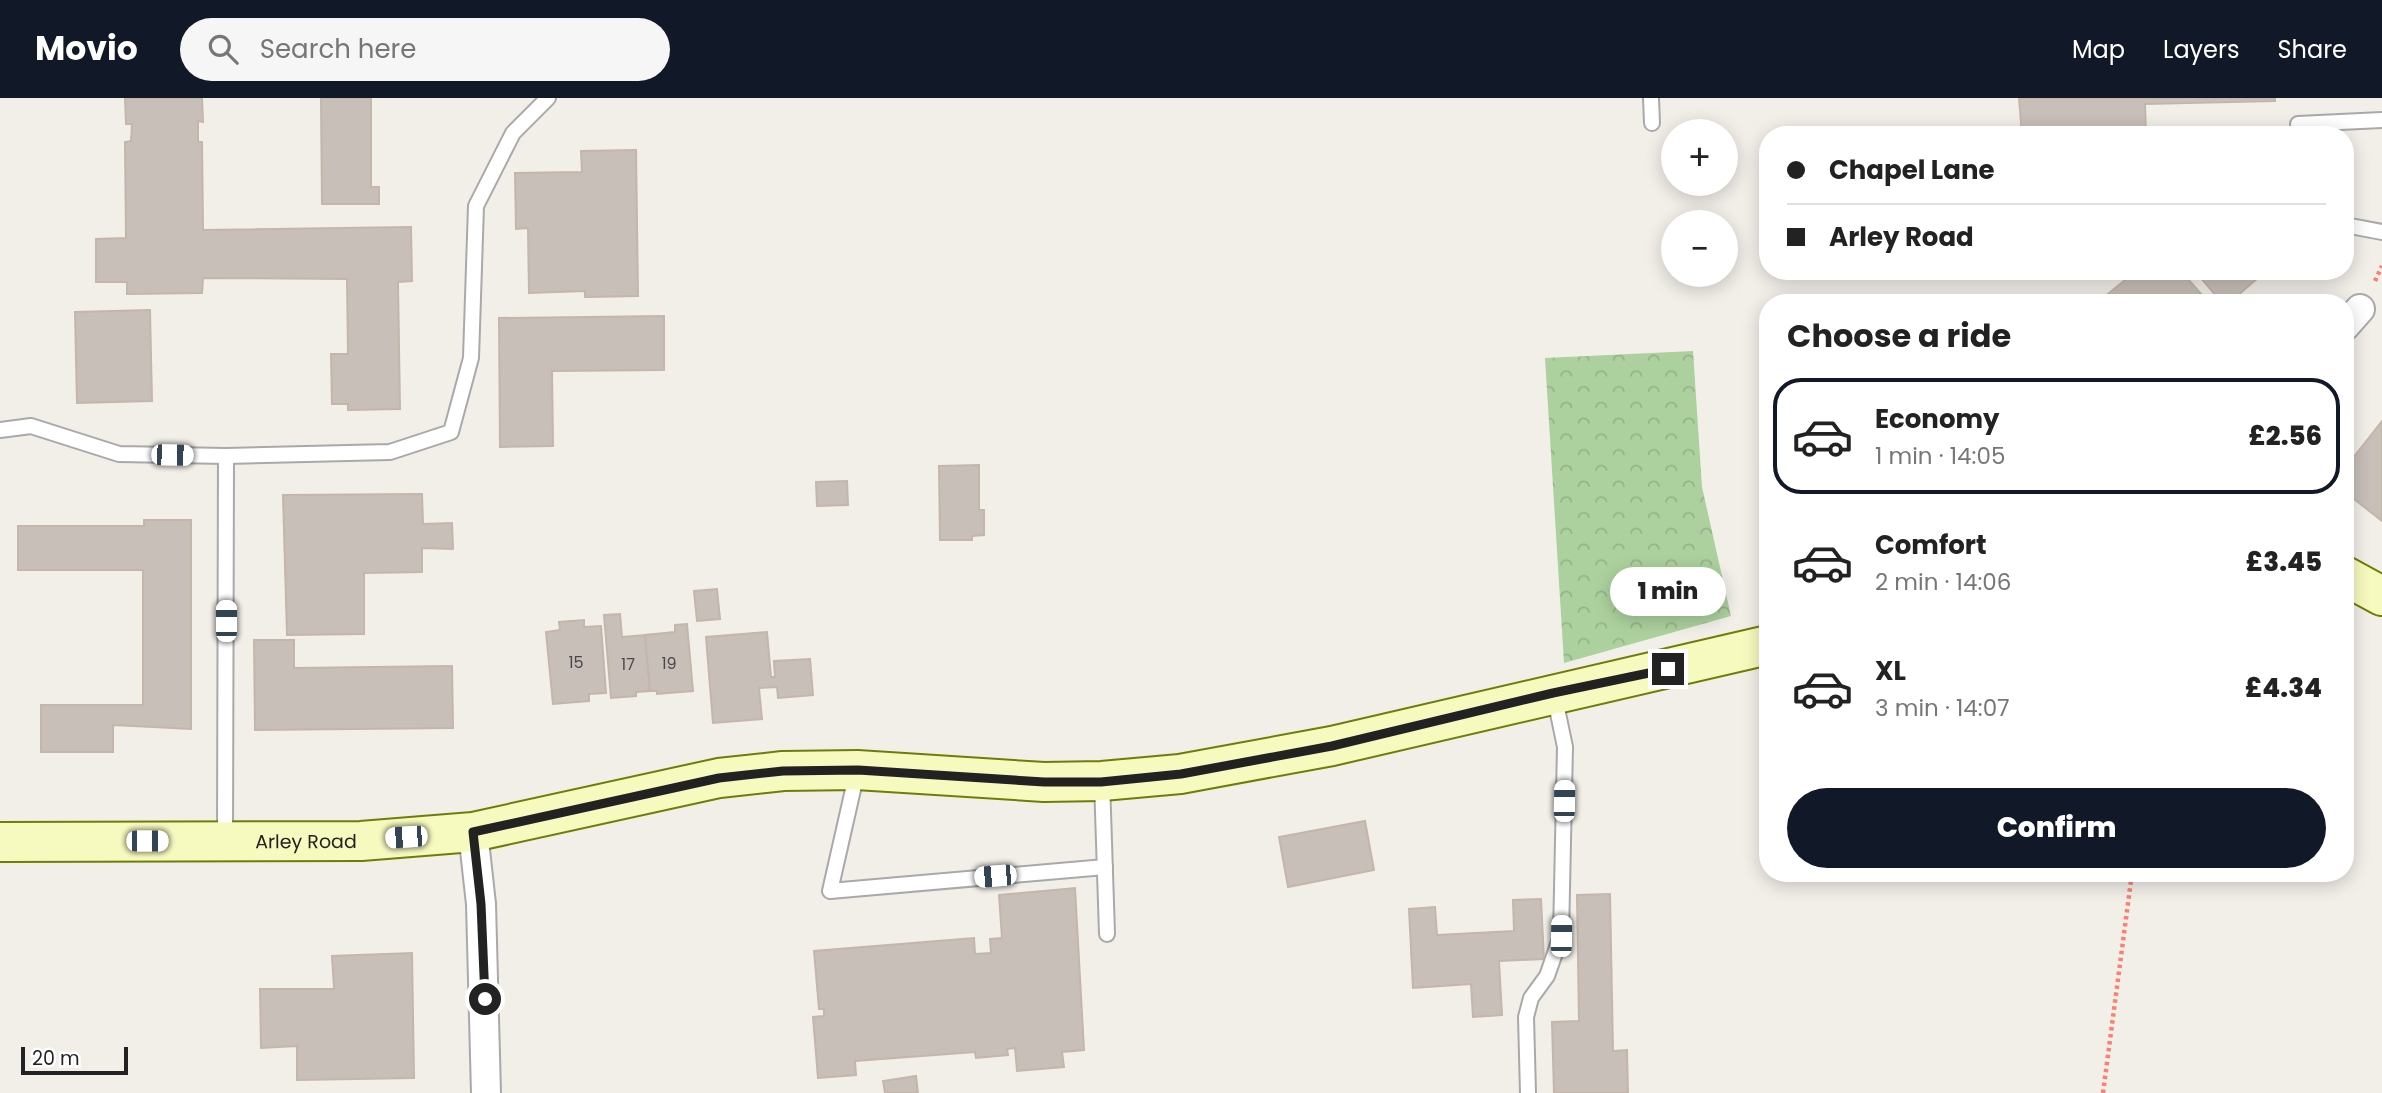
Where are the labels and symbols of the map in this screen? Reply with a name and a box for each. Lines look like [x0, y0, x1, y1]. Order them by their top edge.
car [151, 444, 194, 466]
callout: 1 min [1610, 568, 1726, 616]
car [216, 600, 237, 642]
house number: 15 [568, 651, 584, 674]
house number: 19 [661, 652, 677, 675]
house number: 17 [621, 653, 635, 676]
route end [1652, 653, 1684, 685]
car [1554, 780, 1575, 822]
car [385, 825, 428, 849]
street label: Arley Road [255, 828, 357, 855]
car [127, 831, 169, 852]
car [974, 864, 1017, 888]
car [1551, 915, 1572, 957]
route start [469, 983, 501, 1015]
scale bar [21, 1044, 128, 1076]

